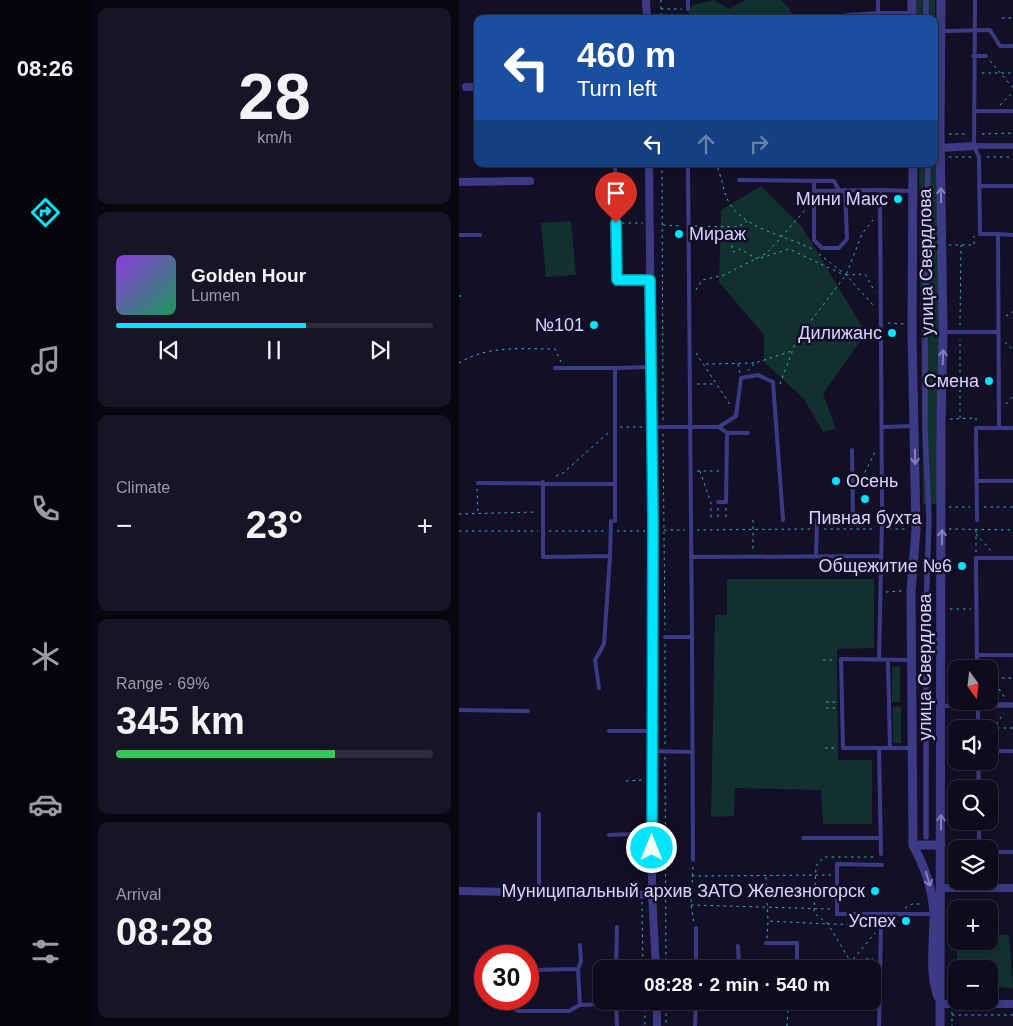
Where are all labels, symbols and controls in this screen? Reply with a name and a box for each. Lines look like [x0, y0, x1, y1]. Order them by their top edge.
icon: left [494, 35, 559, 100]
text: 460 m [577, 35, 676, 74]
text: 08:26 [17, 56, 73, 81]
text: 28 [238, 60, 311, 133]
text: Turn left [577, 76, 657, 101]
text: km/h [257, 129, 292, 146]
icon: left [639, 130, 667, 158]
icon: ahead [692, 130, 720, 158]
icon: right [745, 130, 773, 158]
pin [595, 172, 637, 223]
icon: arrive [602, 179, 630, 207]
street label: улица Свердлова [915, 187, 937, 336]
one-way arrow [936, 187, 946, 203]
place label: Мини Макс [796, 189, 888, 209]
marker: Мини Макс [892, 193, 904, 205]
icon: directions [28, 195, 63, 230]
place label: Мираж [689, 224, 746, 244]
marker: Мираж [673, 228, 685, 240]
text: Golden Hour [191, 265, 306, 286]
text: Lumen [191, 287, 240, 304]
place label: №101 [535, 315, 584, 335]
marker: №101 [588, 319, 600, 331]
place label: Дилижанс [798, 323, 882, 343]
marker: Дилижанс [886, 327, 898, 339]
icon: previous [155, 336, 183, 364]
icon: pause [260, 336, 288, 364]
icon: next [366, 336, 394, 364]
icon: music [28, 343, 63, 378]
one-way arrow [938, 349, 948, 366]
place label: Смена [924, 371, 980, 391]
marker: Смена [983, 375, 995, 387]
one-way arrow [911, 449, 920, 465]
place label: Осень [846, 471, 898, 491]
marker: Осень [830, 475, 842, 487]
text: Climate [116, 479, 170, 496]
icon: phone [28, 491, 63, 526]
marker: Пивная бухта [859, 493, 871, 505]
text: 23° [246, 504, 303, 546]
place label: Пивная бухта [808, 508, 922, 528]
text: − [116, 510, 132, 541]
text: + [417, 510, 433, 541]
one-way arrow [937, 529, 947, 546]
place label: Общежитие №6 [819, 556, 952, 576]
marker: Общежитие №6 [956, 560, 968, 572]
street label: улица Свердлова [915, 592, 935, 741]
icon: climate [28, 639, 63, 674]
north arrow [948, 660, 998, 710]
map controls [948, 660, 998, 1010]
text: Range · 69% [116, 675, 209, 692]
text: 345 km [116, 700, 245, 742]
button: sound [948, 720, 998, 770]
button: search [948, 780, 998, 830]
icon: car [28, 787, 63, 822]
one-way arrow [936, 814, 946, 830]
position arrow [625, 821, 677, 873]
button: layers [948, 840, 998, 890]
one-way arrow [924, 871, 934, 887]
place label: Муниципальный архив ЗАТО Железногорск [502, 881, 865, 901]
marker: Муниципальный архив ЗАТО Железногорск [869, 885, 881, 897]
text: Arrival [116, 886, 161, 903]
button: + [948, 900, 998, 950]
text: 08:28 [116, 911, 213, 953]
place label: Успех [848, 911, 896, 931]
marker: Успех [900, 915, 912, 927]
icon: filters [28, 934, 63, 969]
speed limit sign: 30 [474, 945, 539, 1010]
button: − [948, 960, 998, 1010]
text: 08:28 · 2 min · 540 m [644, 974, 830, 995]

